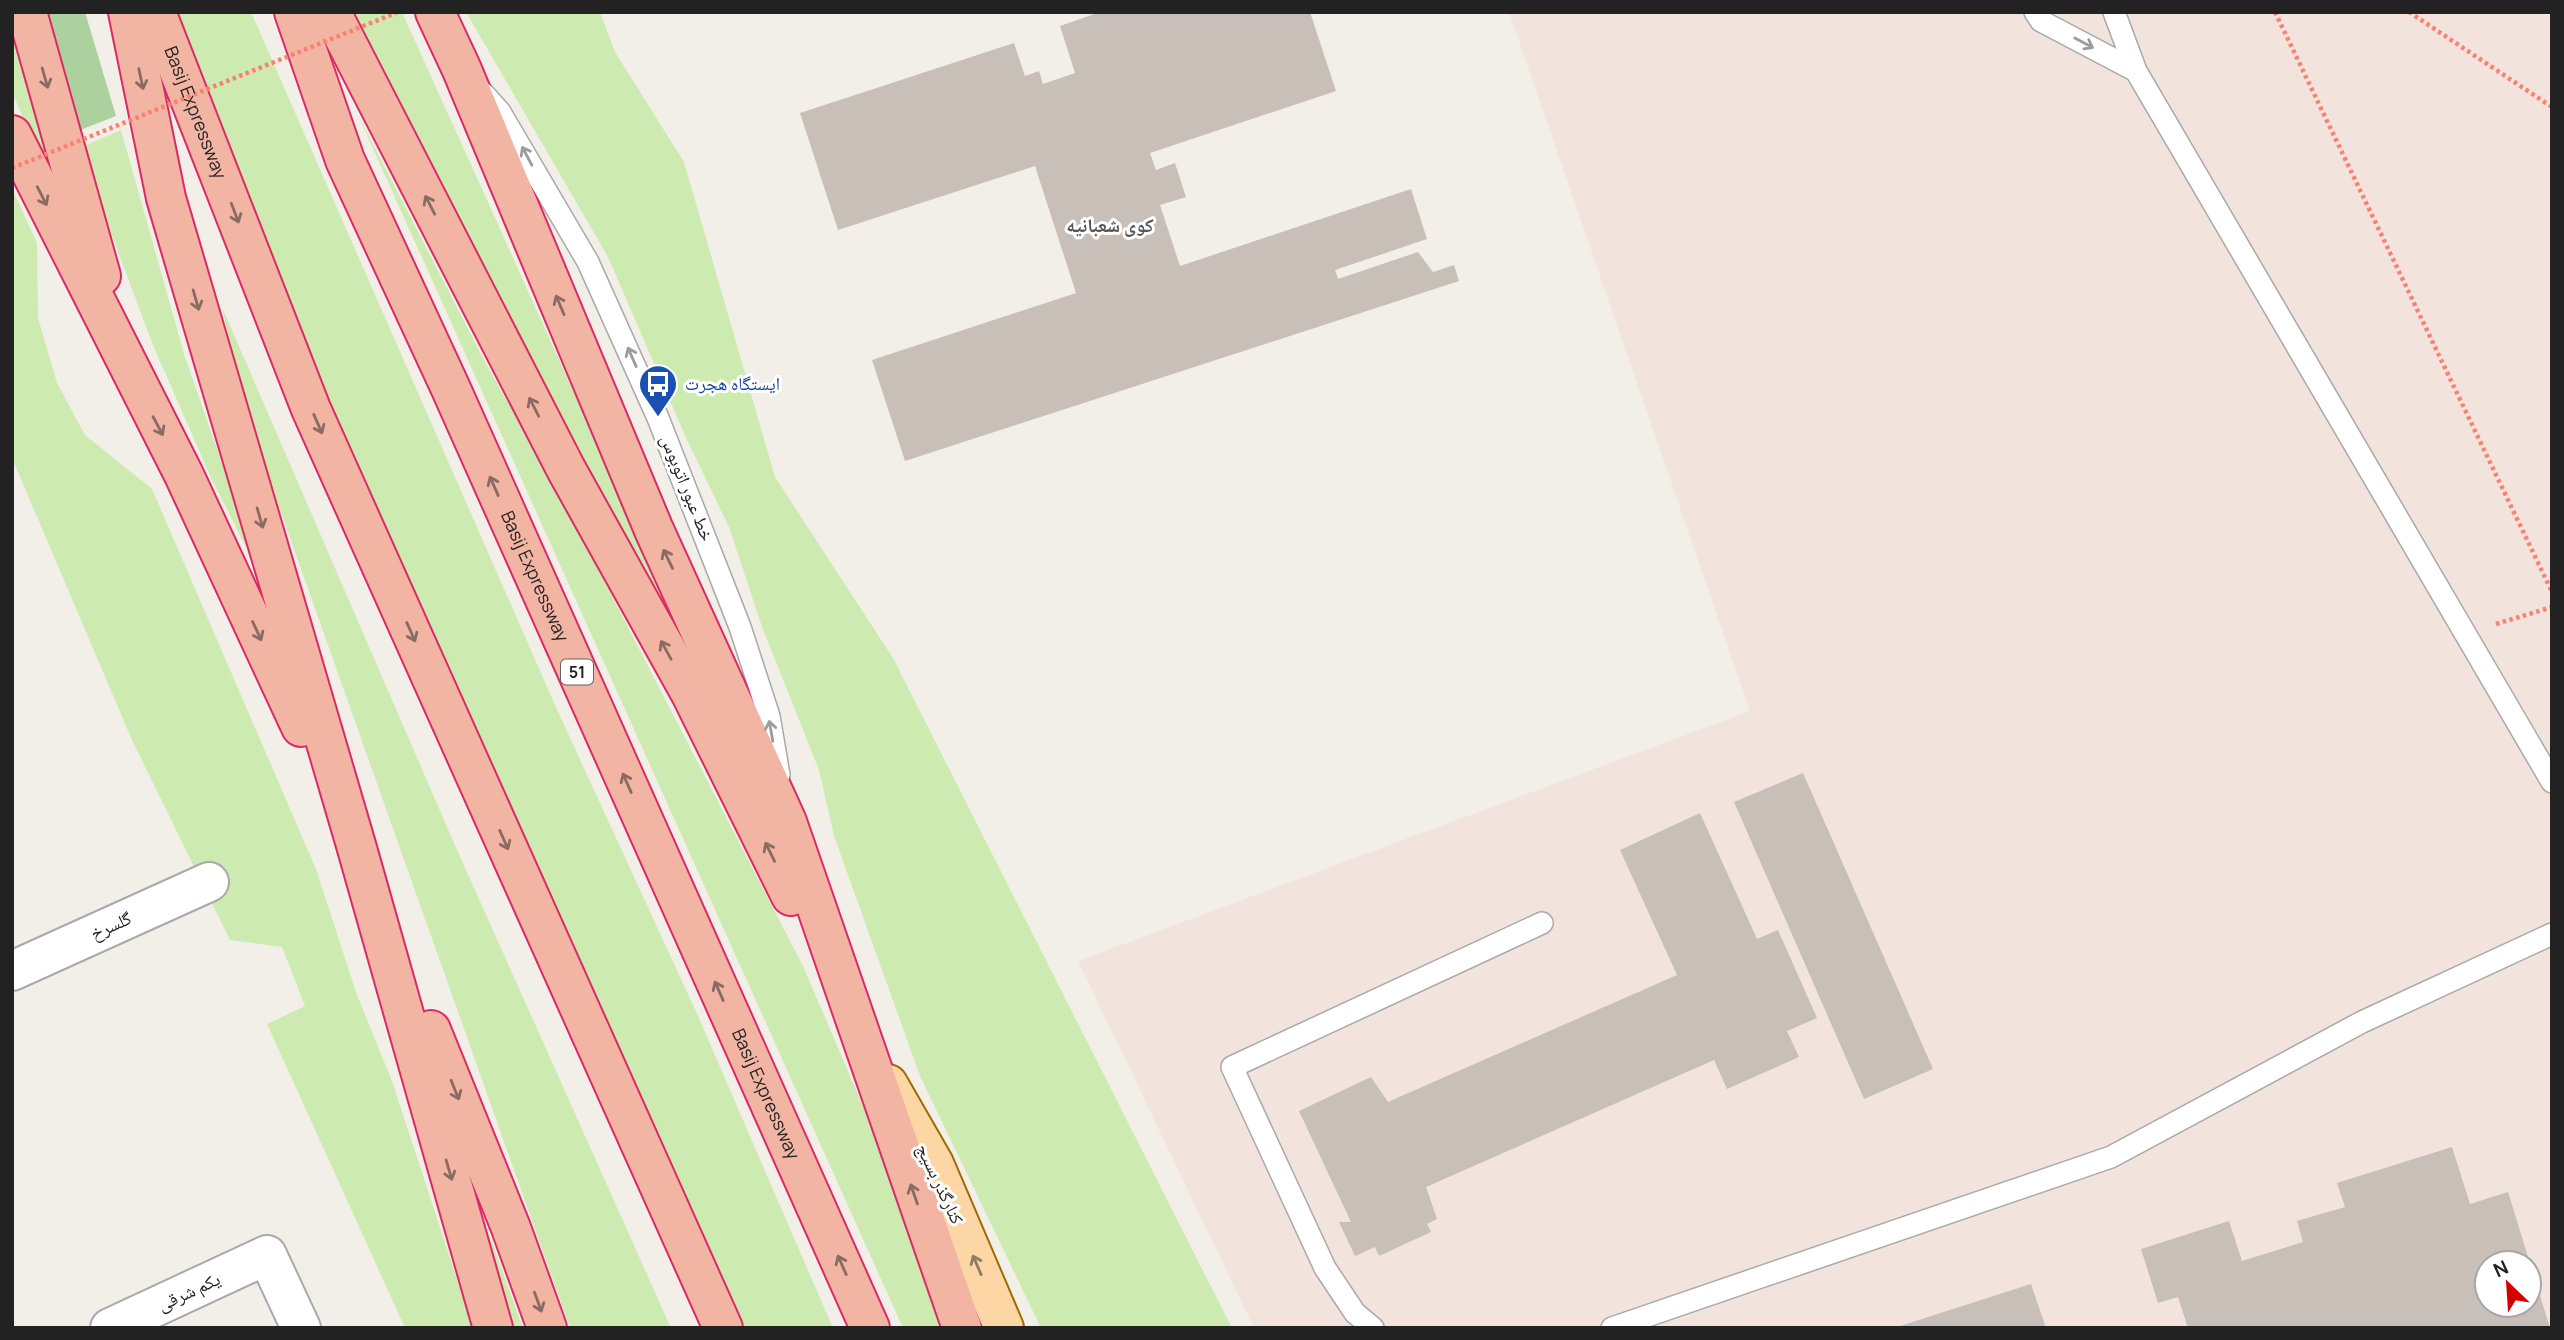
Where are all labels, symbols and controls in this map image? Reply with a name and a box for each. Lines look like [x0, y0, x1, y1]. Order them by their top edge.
one-way arrow [2073, 37, 2094, 51]
street label: Basij Expressway [159, 42, 233, 183]
one-way arrow [39, 67, 52, 89]
one-way arrow [135, 67, 149, 90]
one-way arrow [519, 146, 533, 167]
one-way arrow [36, 185, 50, 206]
one-way arrow [422, 195, 436, 216]
one-way arrow [229, 201, 242, 223]
district label: کوی شعبانیه [1066, 212, 1154, 238]
one-way arrow [190, 289, 203, 311]
one-way arrow [553, 294, 566, 316]
one-way arrow [625, 347, 638, 369]
bus stop icon: ایستگاه هجرت [637, 363, 679, 418]
place label: ایستگاه هجرت [685, 371, 780, 395]
one-way arrow [527, 397, 540, 418]
one-way arrow [312, 413, 325, 435]
one-way arrow [152, 415, 166, 436]
street label: خط عبور اتوبوس [656, 431, 720, 544]
one-way arrow [487, 475, 500, 497]
one-way arrow [254, 506, 267, 529]
street label: Basij Expressway [496, 507, 575, 646]
one-way arrow [661, 549, 675, 570]
one-way arrow [251, 620, 264, 641]
one-way arrow [405, 621, 418, 642]
one-way arrow [659, 640, 673, 660]
road number: 51 [561, 660, 593, 684]
one-way arrow [764, 720, 777, 743]
one-way arrow [620, 773, 633, 794]
one-way arrow [498, 828, 511, 850]
one-way arrow [762, 842, 776, 863]
street label: گلسرخ [86, 905, 136, 946]
one-way arrow [712, 980, 725, 1002]
street label: Basij Expressway [727, 1024, 806, 1163]
one-way arrow [450, 1079, 463, 1101]
street label: کنارگذر بسیج [911, 1139, 970, 1229]
one-way arrow [443, 1159, 456, 1181]
one-way arrow [907, 1184, 919, 1206]
north arrow [2473, 1249, 2543, 1319]
text: N [2489, 1254, 2512, 1283]
one-way arrow [835, 1255, 848, 1277]
one-way arrow [970, 1255, 983, 1276]
street label: یکم شرقی [153, 1266, 224, 1317]
one-way arrow [532, 1291, 545, 1313]

